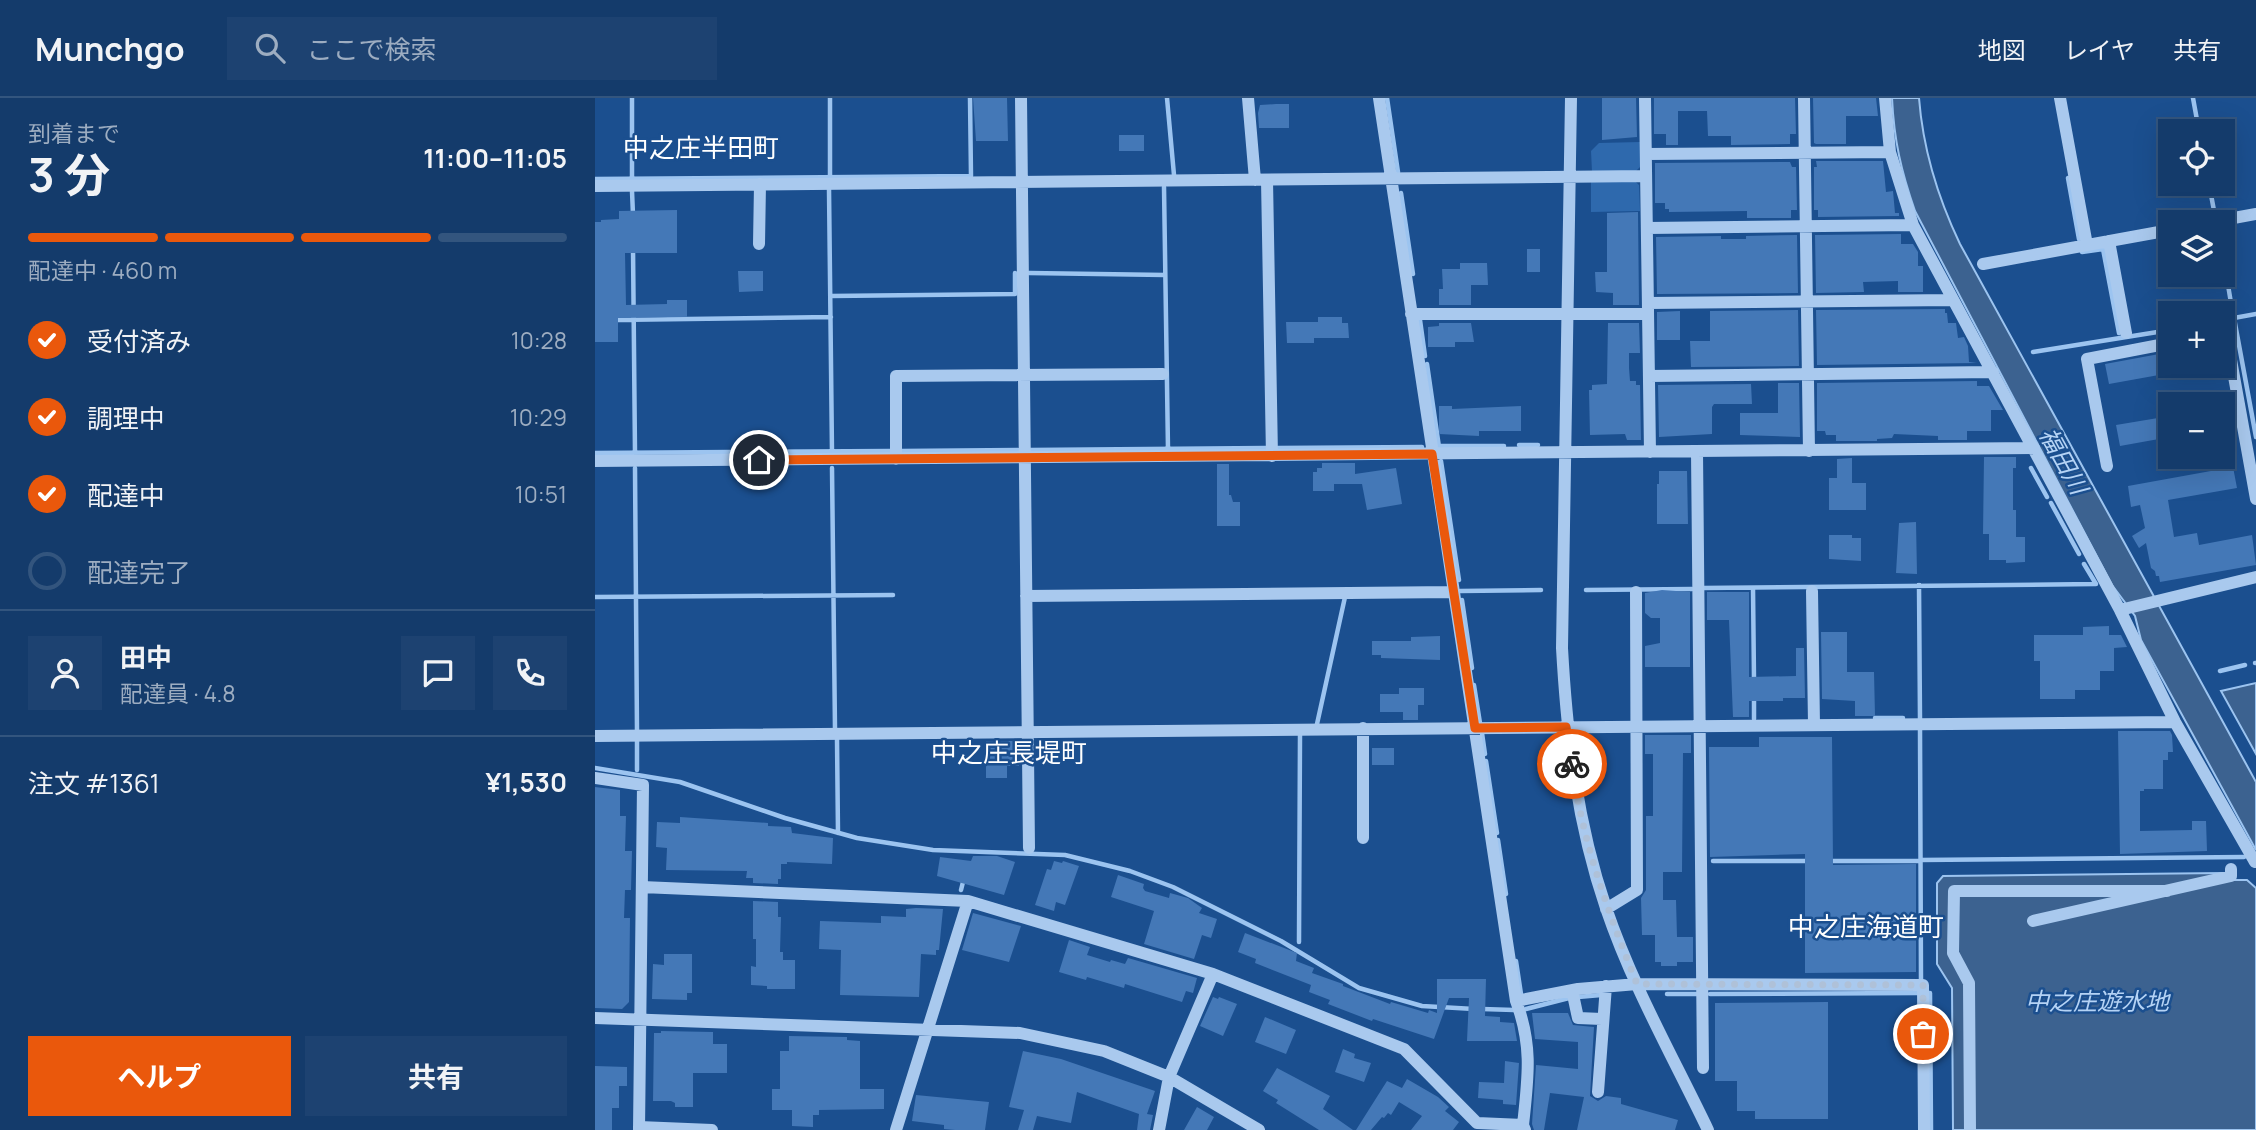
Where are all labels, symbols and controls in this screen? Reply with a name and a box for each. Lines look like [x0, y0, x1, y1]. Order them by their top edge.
search box [227, 17, 717, 80]
text: Munchgo [35, 26, 185, 71]
icon: search [251, 29, 289, 67]
text: ここで検索 [307, 31, 437, 67]
text: 地図 [1978, 33, 2026, 66]
text: レイヤ [2064, 33, 2135, 66]
text: 共有 [2173, 33, 2221, 66]
text: 到着まで [28, 117, 120, 149]
map controls [2158, 119, 2235, 469]
button: locate [2158, 119, 2235, 196]
district label: 中之庄半田町 [623, 129, 779, 165]
text: 11:00–11:05 [423, 140, 567, 176]
text: 3 分 [28, 143, 110, 206]
button: layers [2158, 210, 2235, 287]
text: 配達中 · 460 m [28, 254, 177, 286]
button: + [2158, 301, 2235, 378]
icon: check [28, 321, 66, 359]
text: 受付済み [87, 323, 191, 359]
text: 10:28 [511, 324, 567, 356]
button: − [2158, 392, 2235, 469]
icon: check [28, 398, 66, 436]
text: 調理中 [87, 400, 165, 436]
text: 10:29 [510, 401, 567, 433]
water label: 福田川 [2032, 421, 2098, 502]
pin [729, 430, 789, 490]
icon: home [740, 441, 778, 479]
icon: check [28, 475, 66, 513]
text: 配達中 [87, 477, 165, 513]
text: 10:51 [515, 478, 567, 510]
text: 配達完了 [87, 554, 191, 590]
button: person [28, 636, 102, 710]
button: chat [401, 636, 475, 710]
button: phone [493, 636, 567, 710]
text: 田中 [120, 639, 172, 675]
text: 配達員 · 4.8 [120, 677, 236, 709]
courier [1537, 729, 1607, 799]
district label: 中之庄長堤町 [931, 734, 1087, 770]
icon: bike [1553, 745, 1591, 783]
text: ¥1,530 [485, 764, 567, 800]
text: 注文 #1361 [28, 765, 160, 801]
district label: 中之庄海道町 [1788, 908, 1944, 944]
water label: 中之庄遊水地 [2025, 984, 2172, 1017]
pin [1893, 1004, 1953, 1064]
icon: bag [1904, 1015, 1942, 1053]
button: ヘルプ [28, 1036, 291, 1116]
button: 共有 [305, 1036, 567, 1116]

